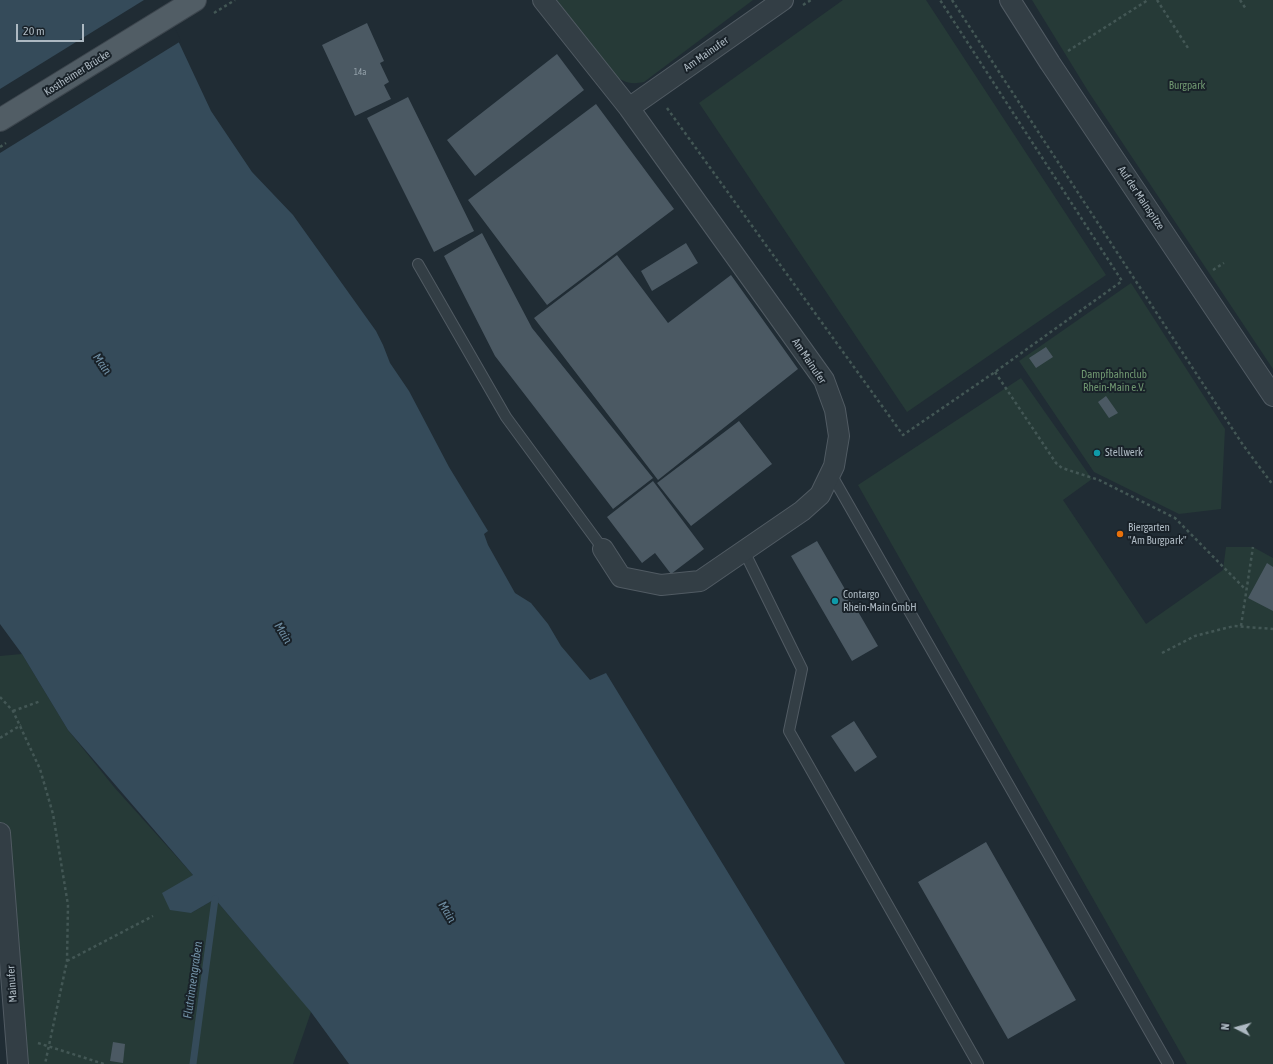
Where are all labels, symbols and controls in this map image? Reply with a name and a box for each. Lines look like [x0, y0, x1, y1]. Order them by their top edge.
scale bar [18, 16, 86, 42]
text: 20 m [23, 24, 45, 38]
street label: Am Mainufer [681, 34, 731, 74]
street label: Kostheimer Brücke [42, 47, 112, 99]
house number: 14a [354, 67, 366, 77]
park label: Burgpark [1169, 79, 1205, 93]
street label: Auf der Mainspitze [1115, 164, 1167, 232]
street label: Am Mainufer [789, 336, 829, 386]
water label: Main [90, 351, 114, 377]
park label: Dampfbahnclub Rhein-Main e.V. [1081, 368, 1147, 394]
place label: Stellwerk [1105, 446, 1143, 460]
marker: Stellwerk [1092, 448, 1102, 458]
place label: Biergarten "Am Burgpark" [1128, 521, 1187, 547]
marker: Biergarten "Am Burgpark" [1115, 529, 1125, 539]
place label: Contargo Rhein-Main GmbH [843, 588, 917, 614]
marker: Contargo Rhein-Main GmbH [830, 596, 840, 606]
water label: Main [271, 620, 295, 646]
water label: Main [435, 899, 459, 925]
water label: Flutrinnengraben [180, 940, 206, 1020]
street label: Mainufer [4, 965, 20, 1003]
north arrow [1217, 1008, 1257, 1048]
text: N [1219, 1023, 1231, 1031]

